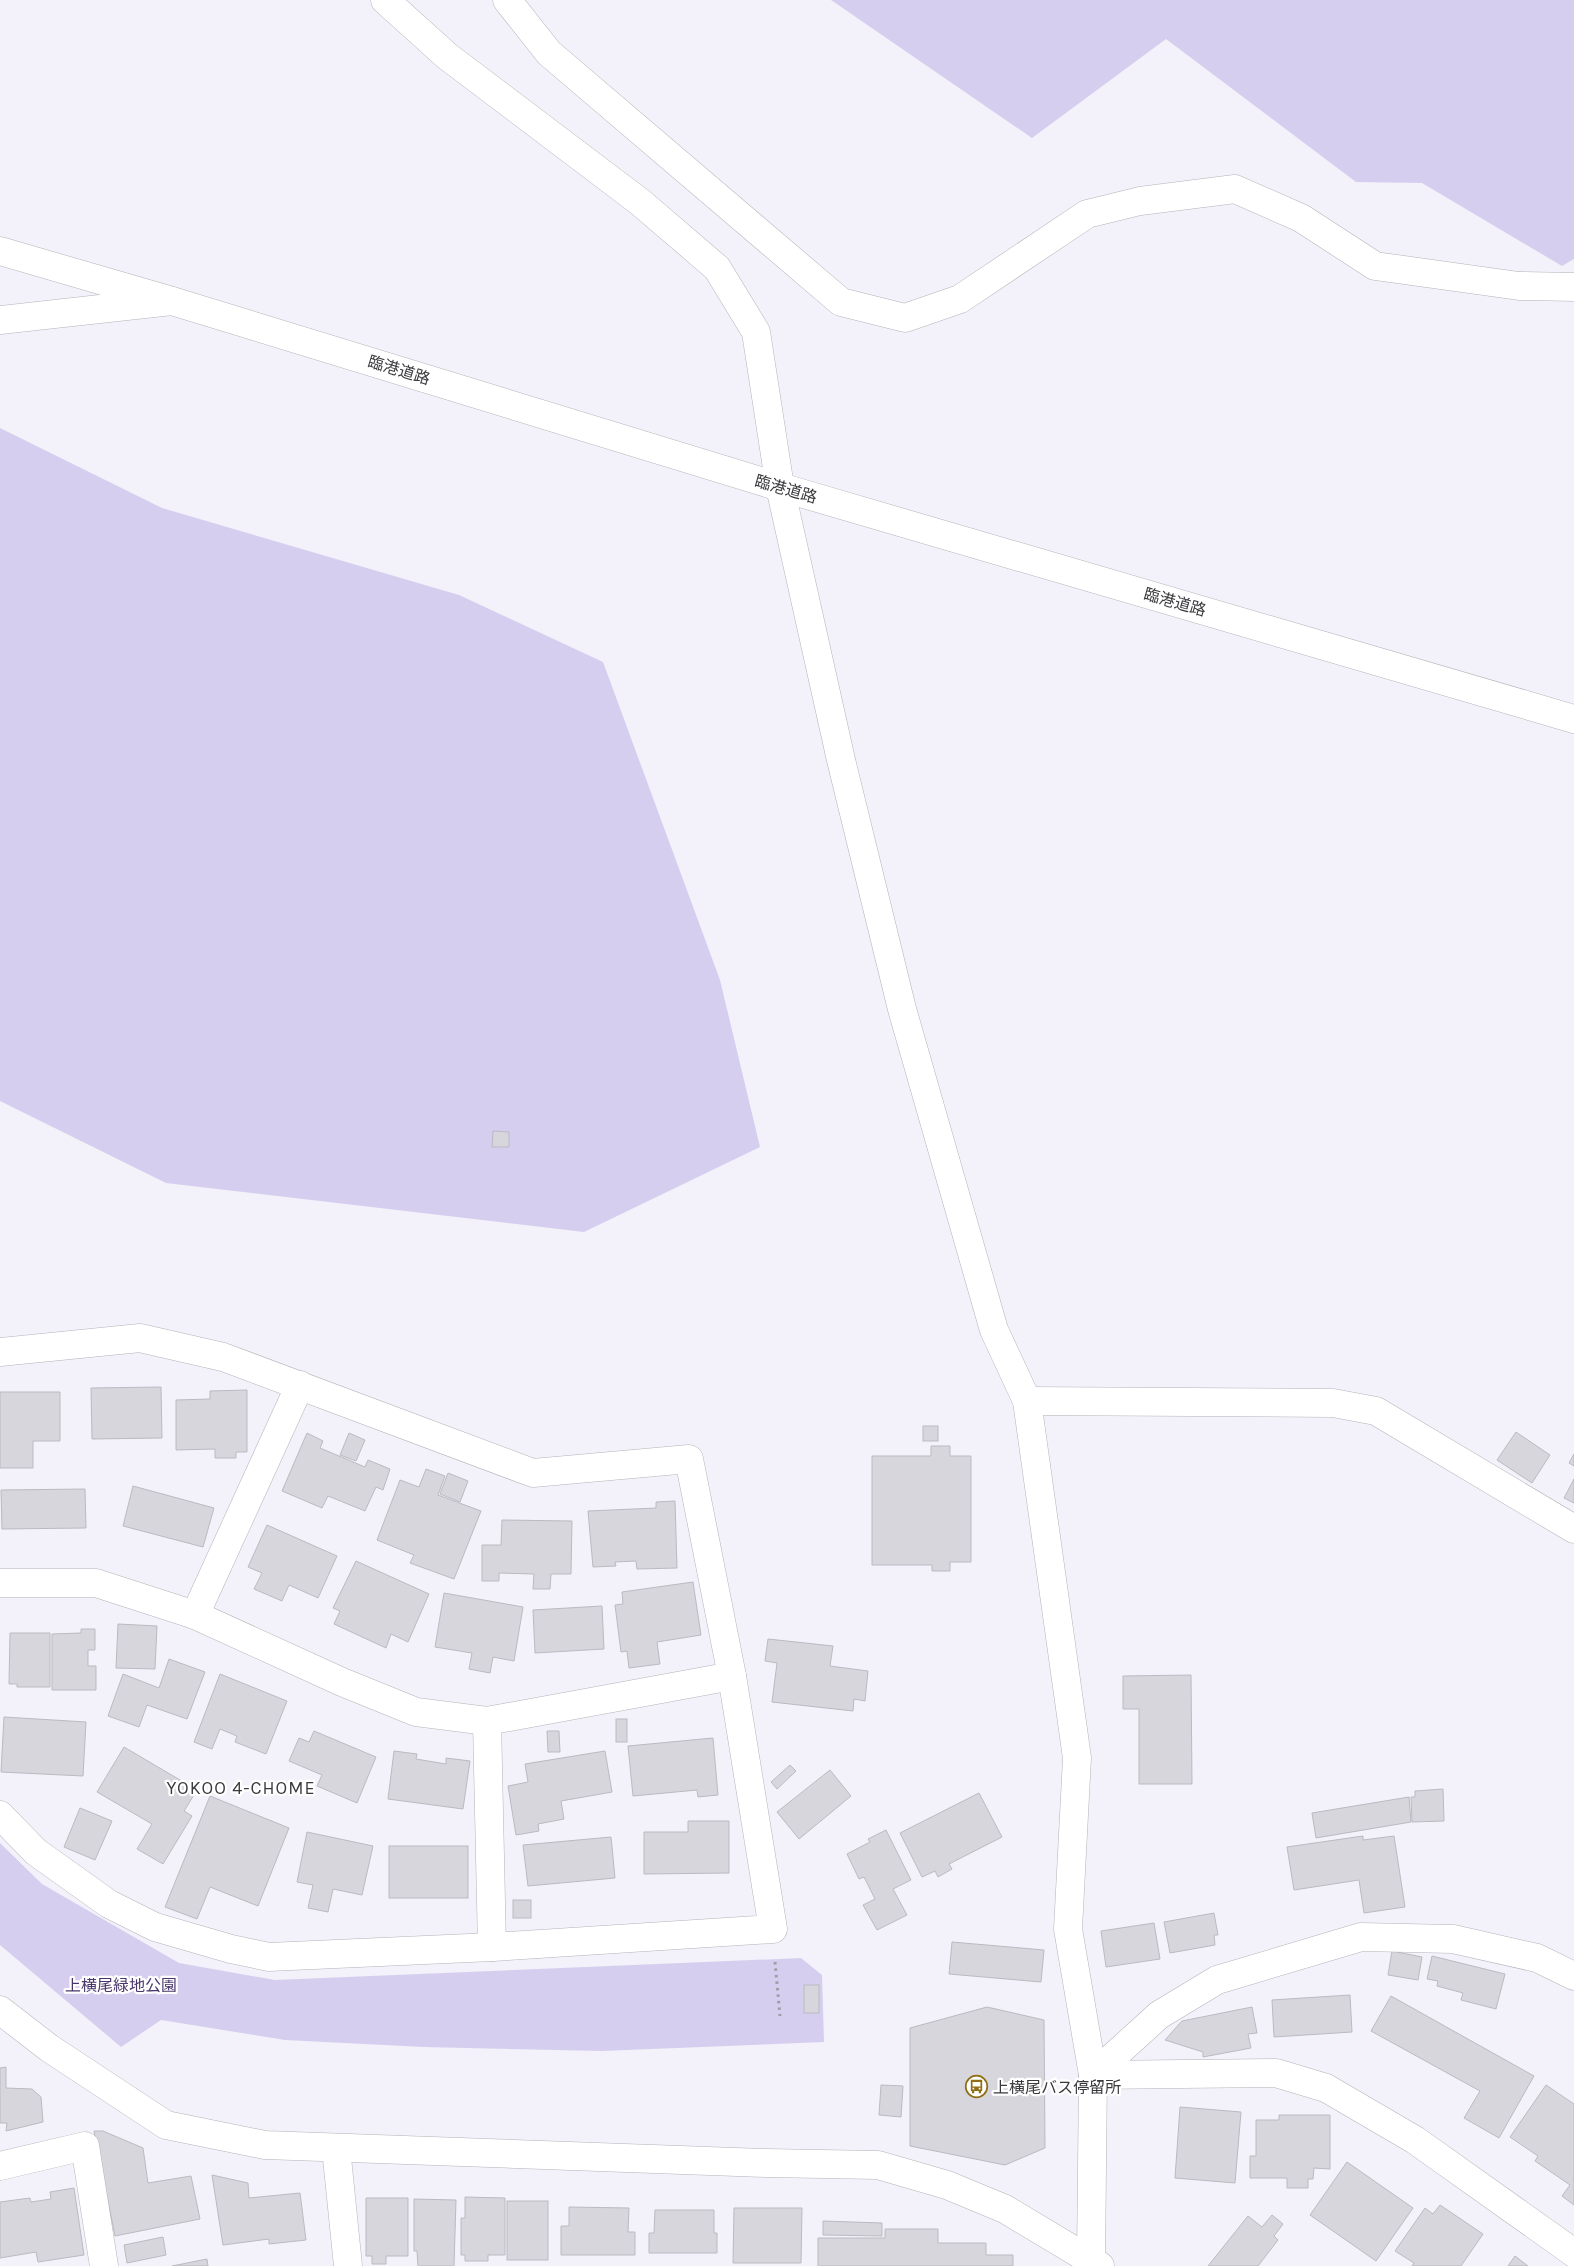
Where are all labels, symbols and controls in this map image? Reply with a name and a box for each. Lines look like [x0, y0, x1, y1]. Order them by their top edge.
street label: 臨港道路 [366, 352, 432, 388]
street label: 臨港道路 [753, 471, 819, 507]
street label: 臨港道路 [1142, 584, 1208, 620]
district label: YOKOO 4-CHOME [166, 1777, 316, 1799]
park label: 上横尾緑地公園 [65, 1976, 177, 1995]
bus stop icon: 上横尾バス停留所 [965, 2075, 989, 2099]
place label: 上横尾バス停留所 [993, 2078, 1121, 2097]

